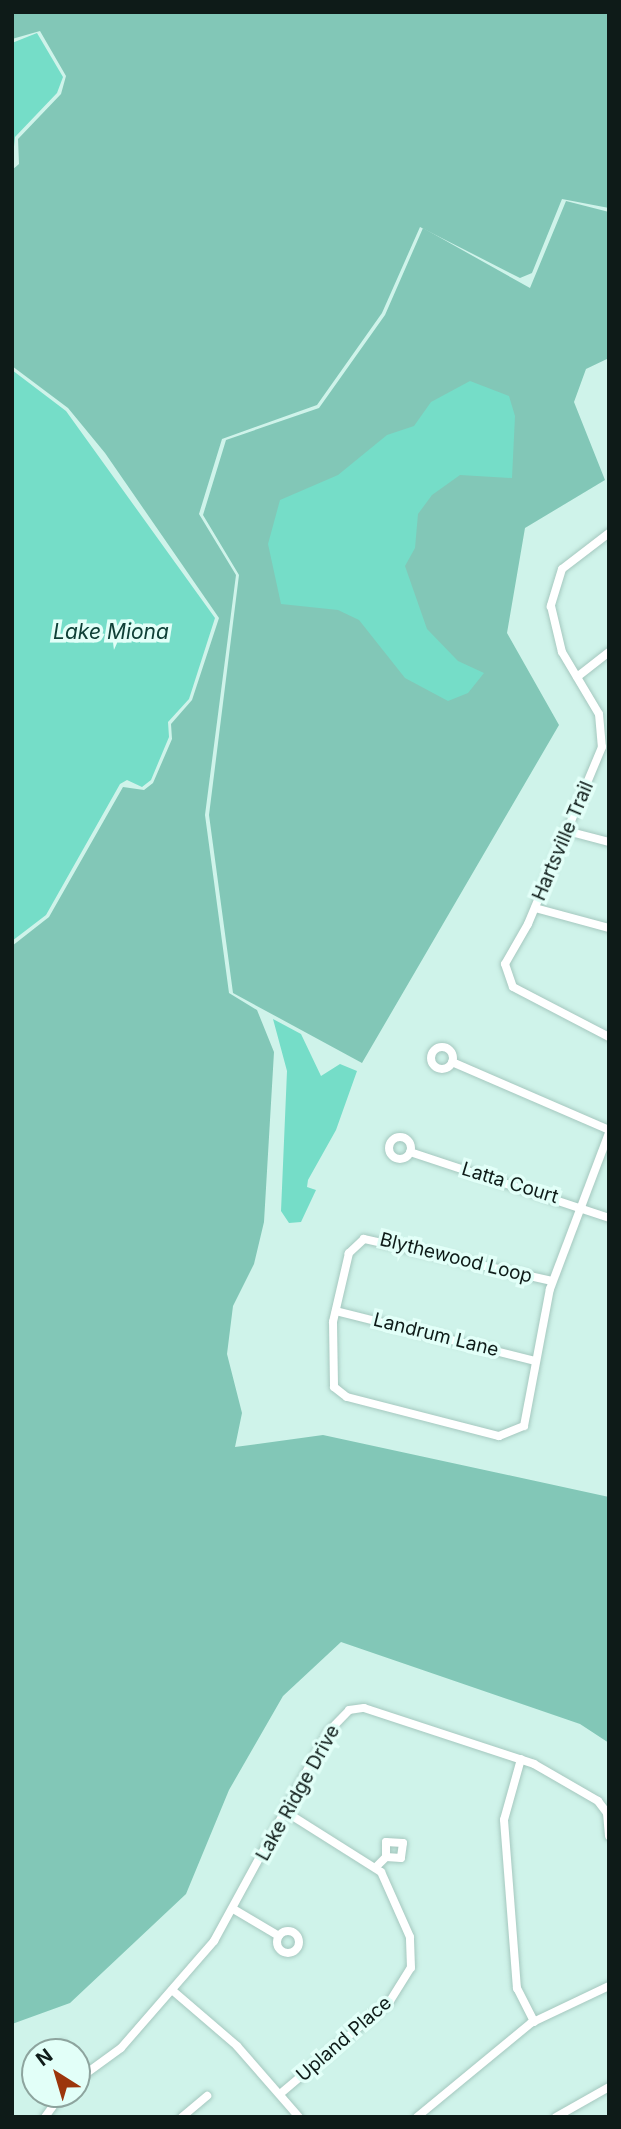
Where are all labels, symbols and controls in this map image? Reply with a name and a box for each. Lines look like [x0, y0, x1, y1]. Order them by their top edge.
water label: Lake Miona [53, 619, 169, 645]
street label: Hartsville Trail [528, 778, 598, 904]
street label: Latta Court [459, 1158, 561, 1208]
street label: Blythewood Loop [377, 1228, 535, 1288]
street label: Landrum Lane [371, 1308, 501, 1362]
street label: Lake Ridge Drive [251, 1721, 345, 1865]
street label: Upland Place [292, 1991, 396, 2087]
north arrow [21, 2038, 91, 2108]
text: N [32, 2044, 57, 2071]

